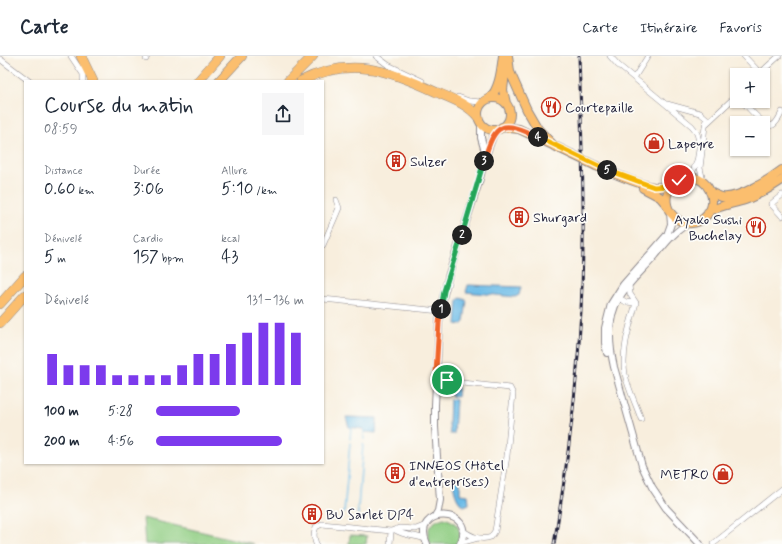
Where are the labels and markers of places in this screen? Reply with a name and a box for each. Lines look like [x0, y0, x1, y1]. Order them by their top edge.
restaurant icon: Courtepaille [540, 96, 562, 118]
place label: Courtepaille [565, 99, 634, 117]
pin: 4 [528, 127, 548, 147]
shop icon: Lapeyre [643, 132, 665, 154]
place label: Lapeyre [668, 135, 715, 153]
building icon: Sulzer [385, 150, 407, 172]
pin: 3 [474, 151, 494, 171]
place label: Sulzer [410, 153, 447, 171]
pin: 5 [597, 160, 617, 180]
pin [662, 163, 696, 197]
building icon: Shurgard [508, 206, 530, 228]
place label: Shurgard [533, 209, 587, 227]
place label: Ayako Sushi Buchelay [674, 211, 742, 245]
restaurant icon: Ayako Sushi Buchelay [745, 216, 767, 238]
pin: 2 [452, 225, 472, 245]
pin: 1 [431, 299, 451, 319]
pin [430, 363, 464, 397]
place label: INNEOS (Hôtel d'entreprises) [409, 457, 504, 491]
building icon: INNEOS (Hôtel d'entreprises) [384, 462, 406, 484]
shop icon: METRO [712, 463, 734, 485]
place label: METRO [660, 466, 709, 484]
building icon: BU Sarlet DP4 [301, 503, 323, 525]
place label: BU Sarlet DP4 [326, 506, 414, 524]

